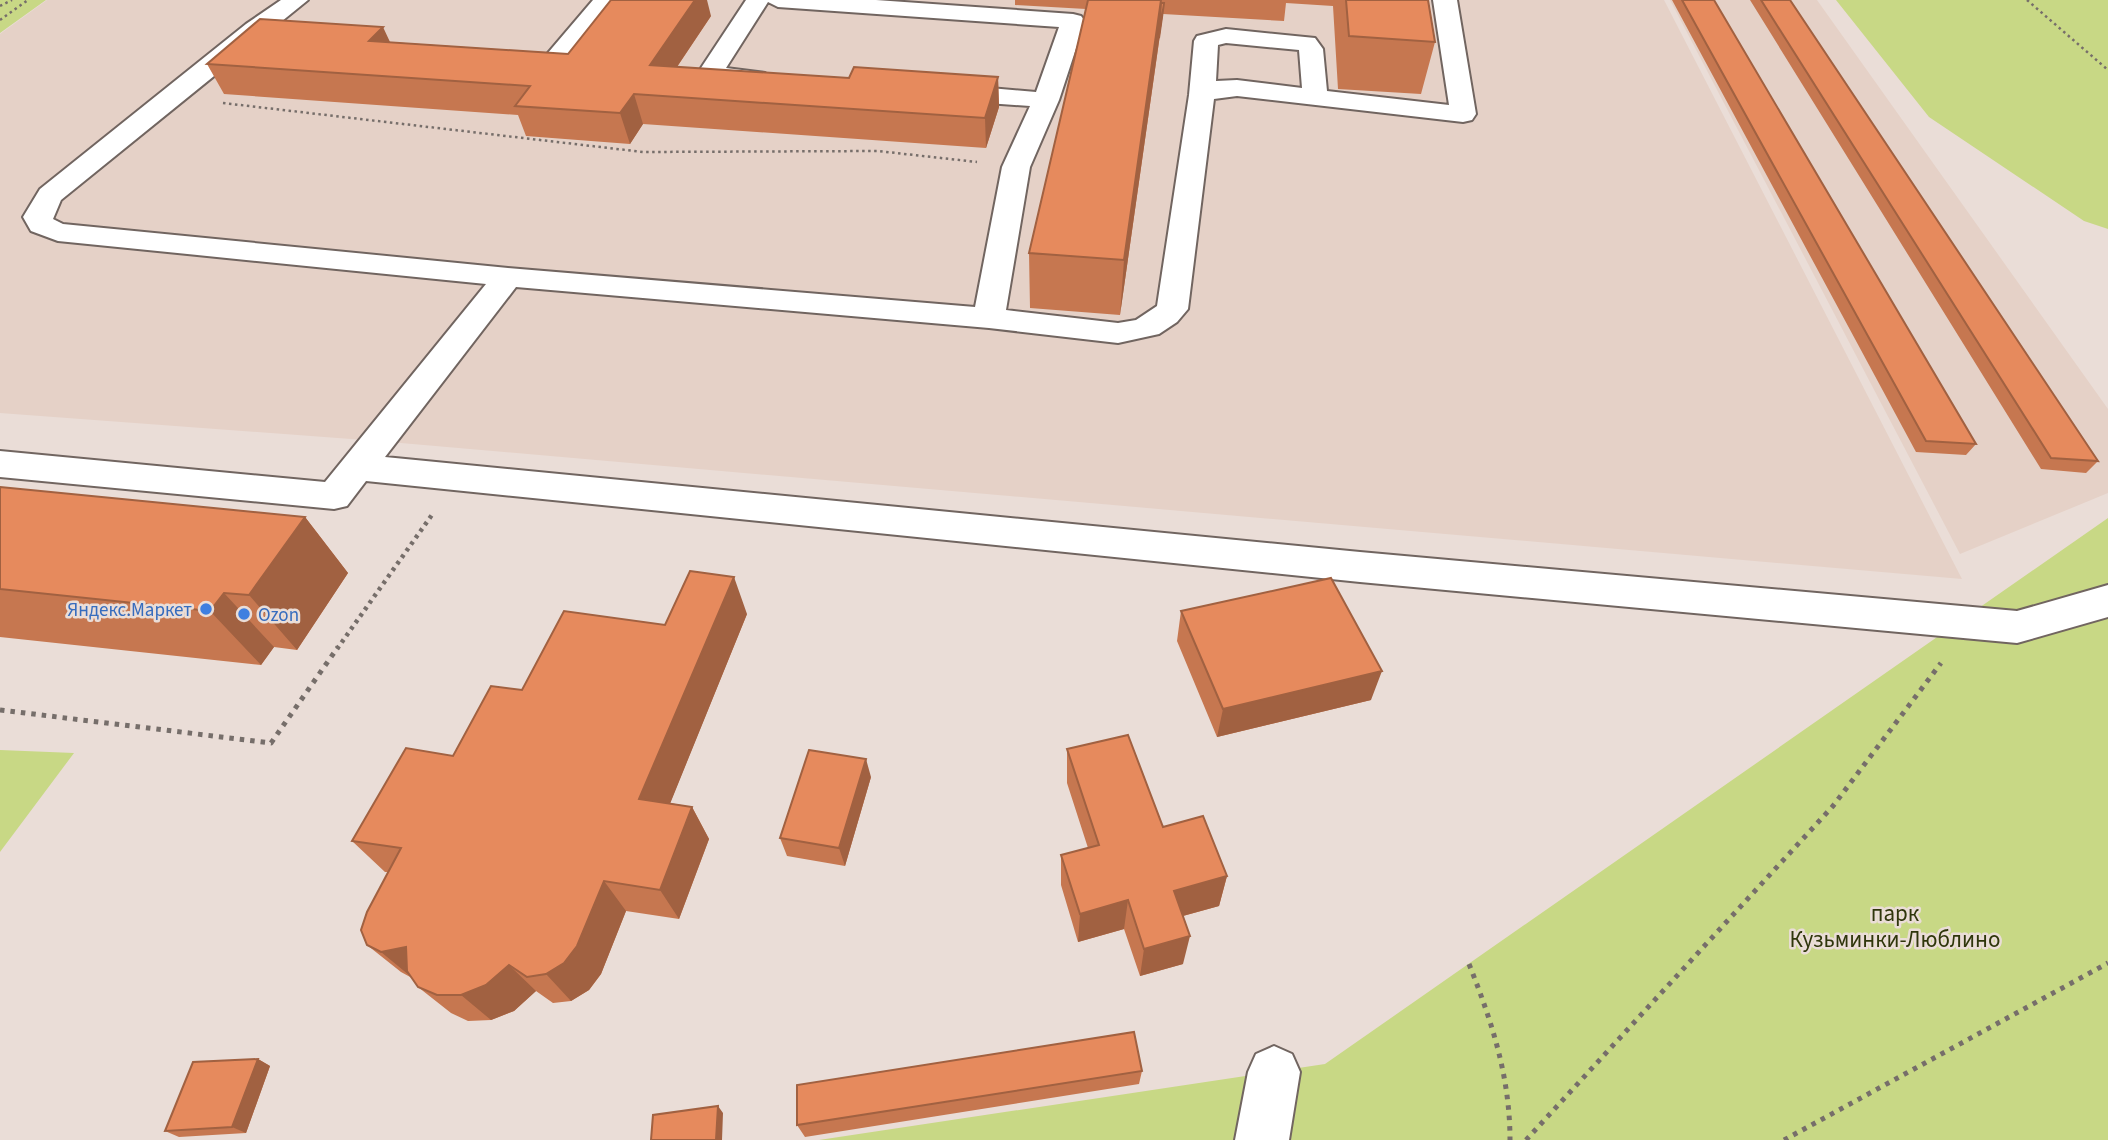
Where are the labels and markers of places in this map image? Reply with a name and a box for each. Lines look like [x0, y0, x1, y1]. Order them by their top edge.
place label: Яндекс.Маркет [67, 597, 192, 624]
marker: Яндекс.Маркет [198, 601, 214, 617]
place label: Ozon [258, 602, 299, 629]
marker: Ozon [236, 606, 252, 622]

